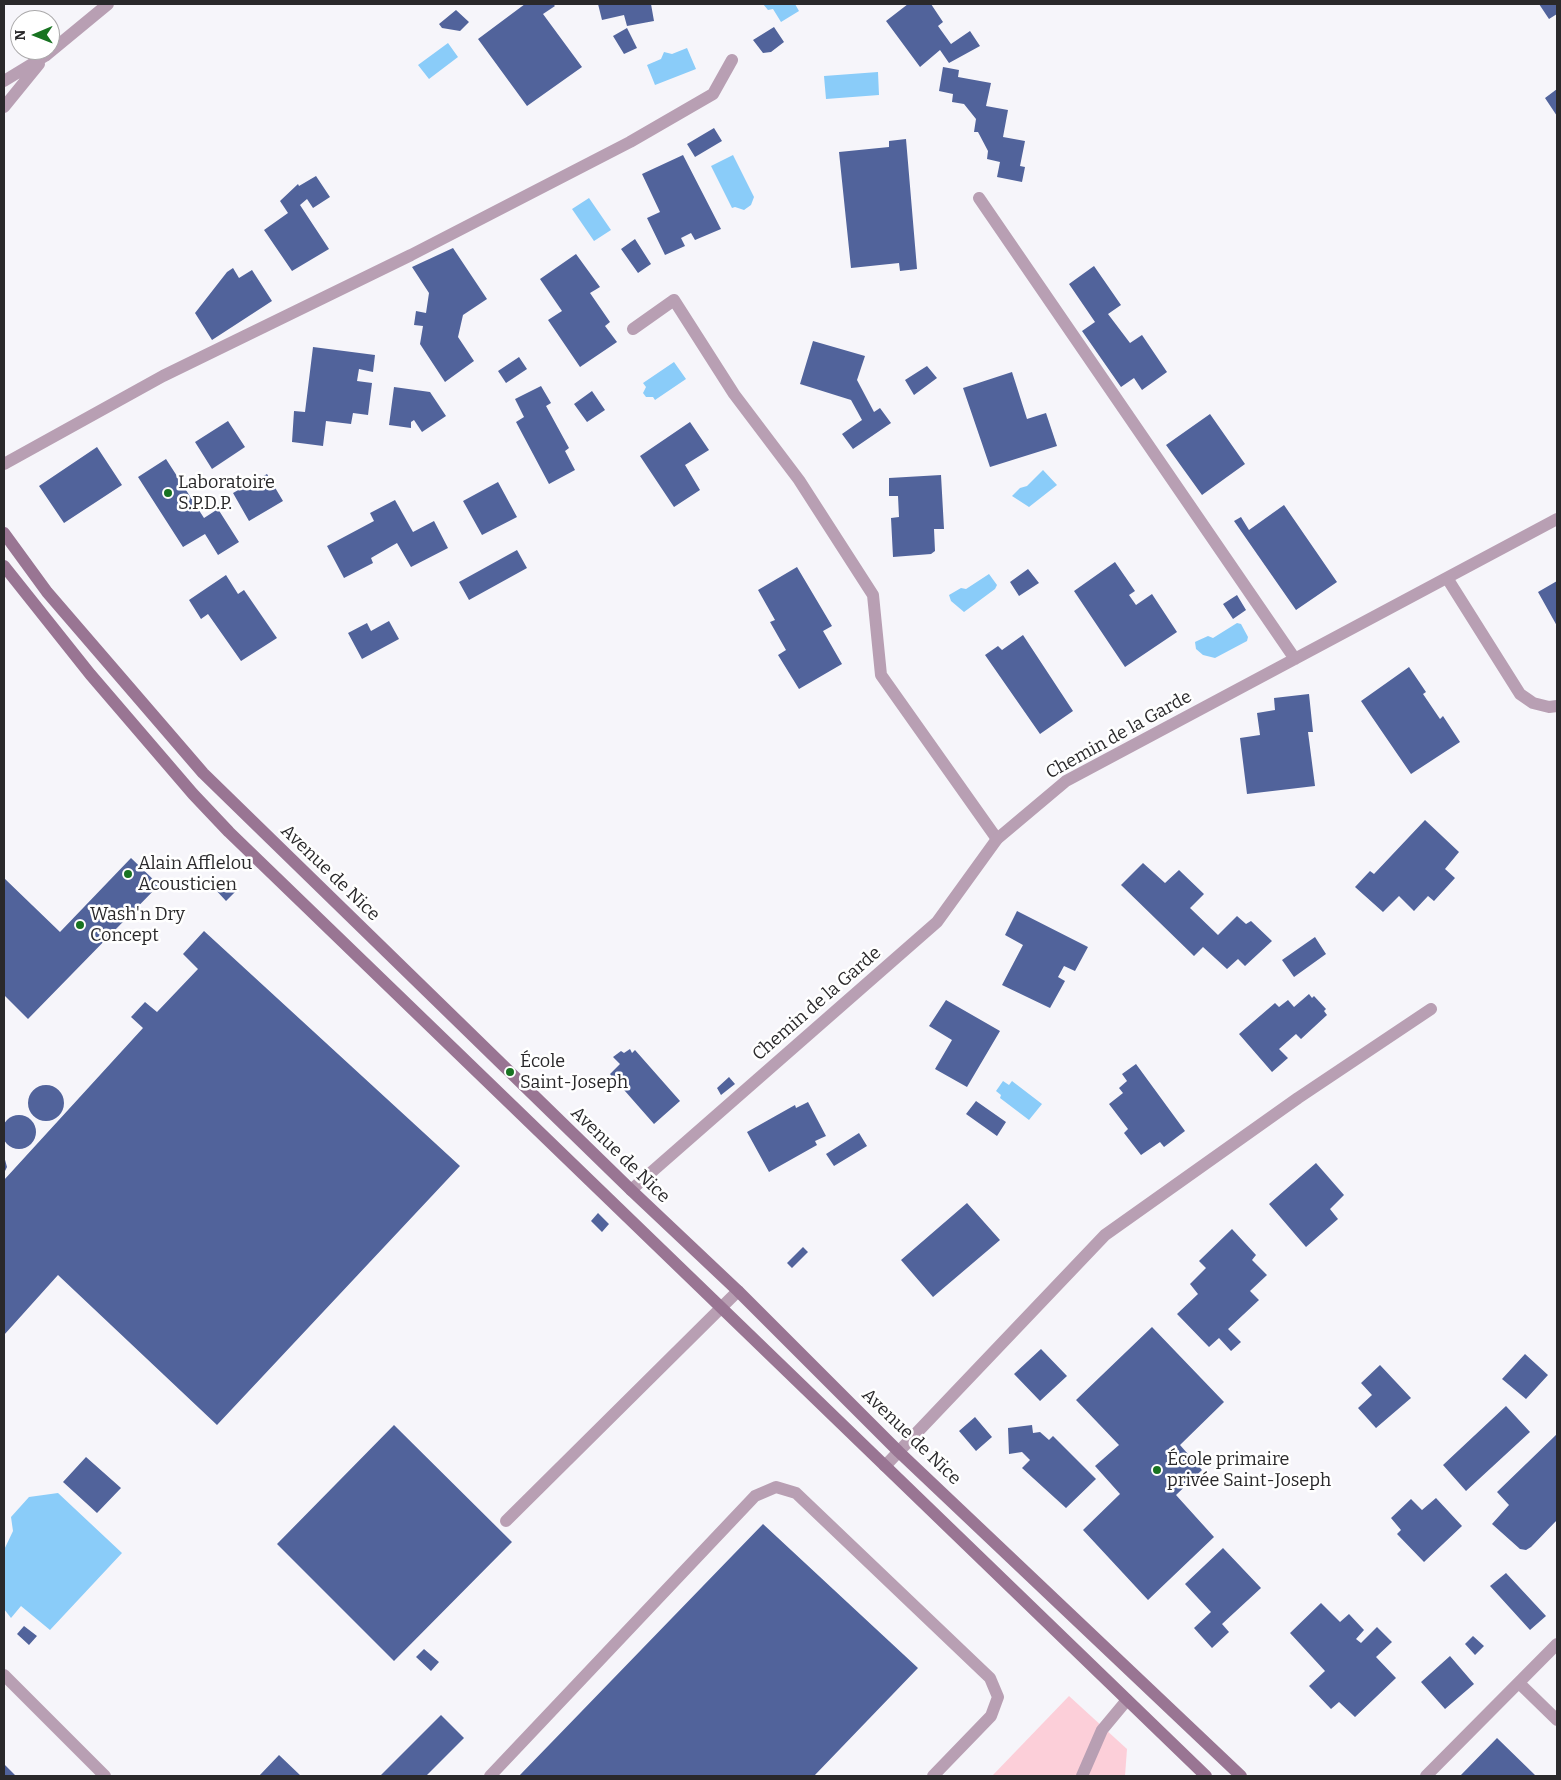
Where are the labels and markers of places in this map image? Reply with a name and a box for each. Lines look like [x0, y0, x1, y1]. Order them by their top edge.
place label: Laboratoire S.P.D.P. [178, 472, 275, 514]
marker: Laboratoire S.P.D.P. [162, 487, 174, 499]
place label: Alain Afflelou Acousticien [138, 853, 252, 896]
marker: Alain Afflelou Acousticien [122, 868, 134, 880]
place label: Wash'n Dry Concept [90, 904, 185, 946]
marker: Wash'n Dry Concept [74, 919, 86, 931]
place label: École Saint-Joseph [520, 1051, 628, 1094]
marker: École Saint-Joseph [504, 1066, 516, 1078]
place label: École primaire privée Saint-Joseph [1167, 1449, 1331, 1492]
marker: École primaire privée Saint-Joseph [1151, 1464, 1163, 1476]

